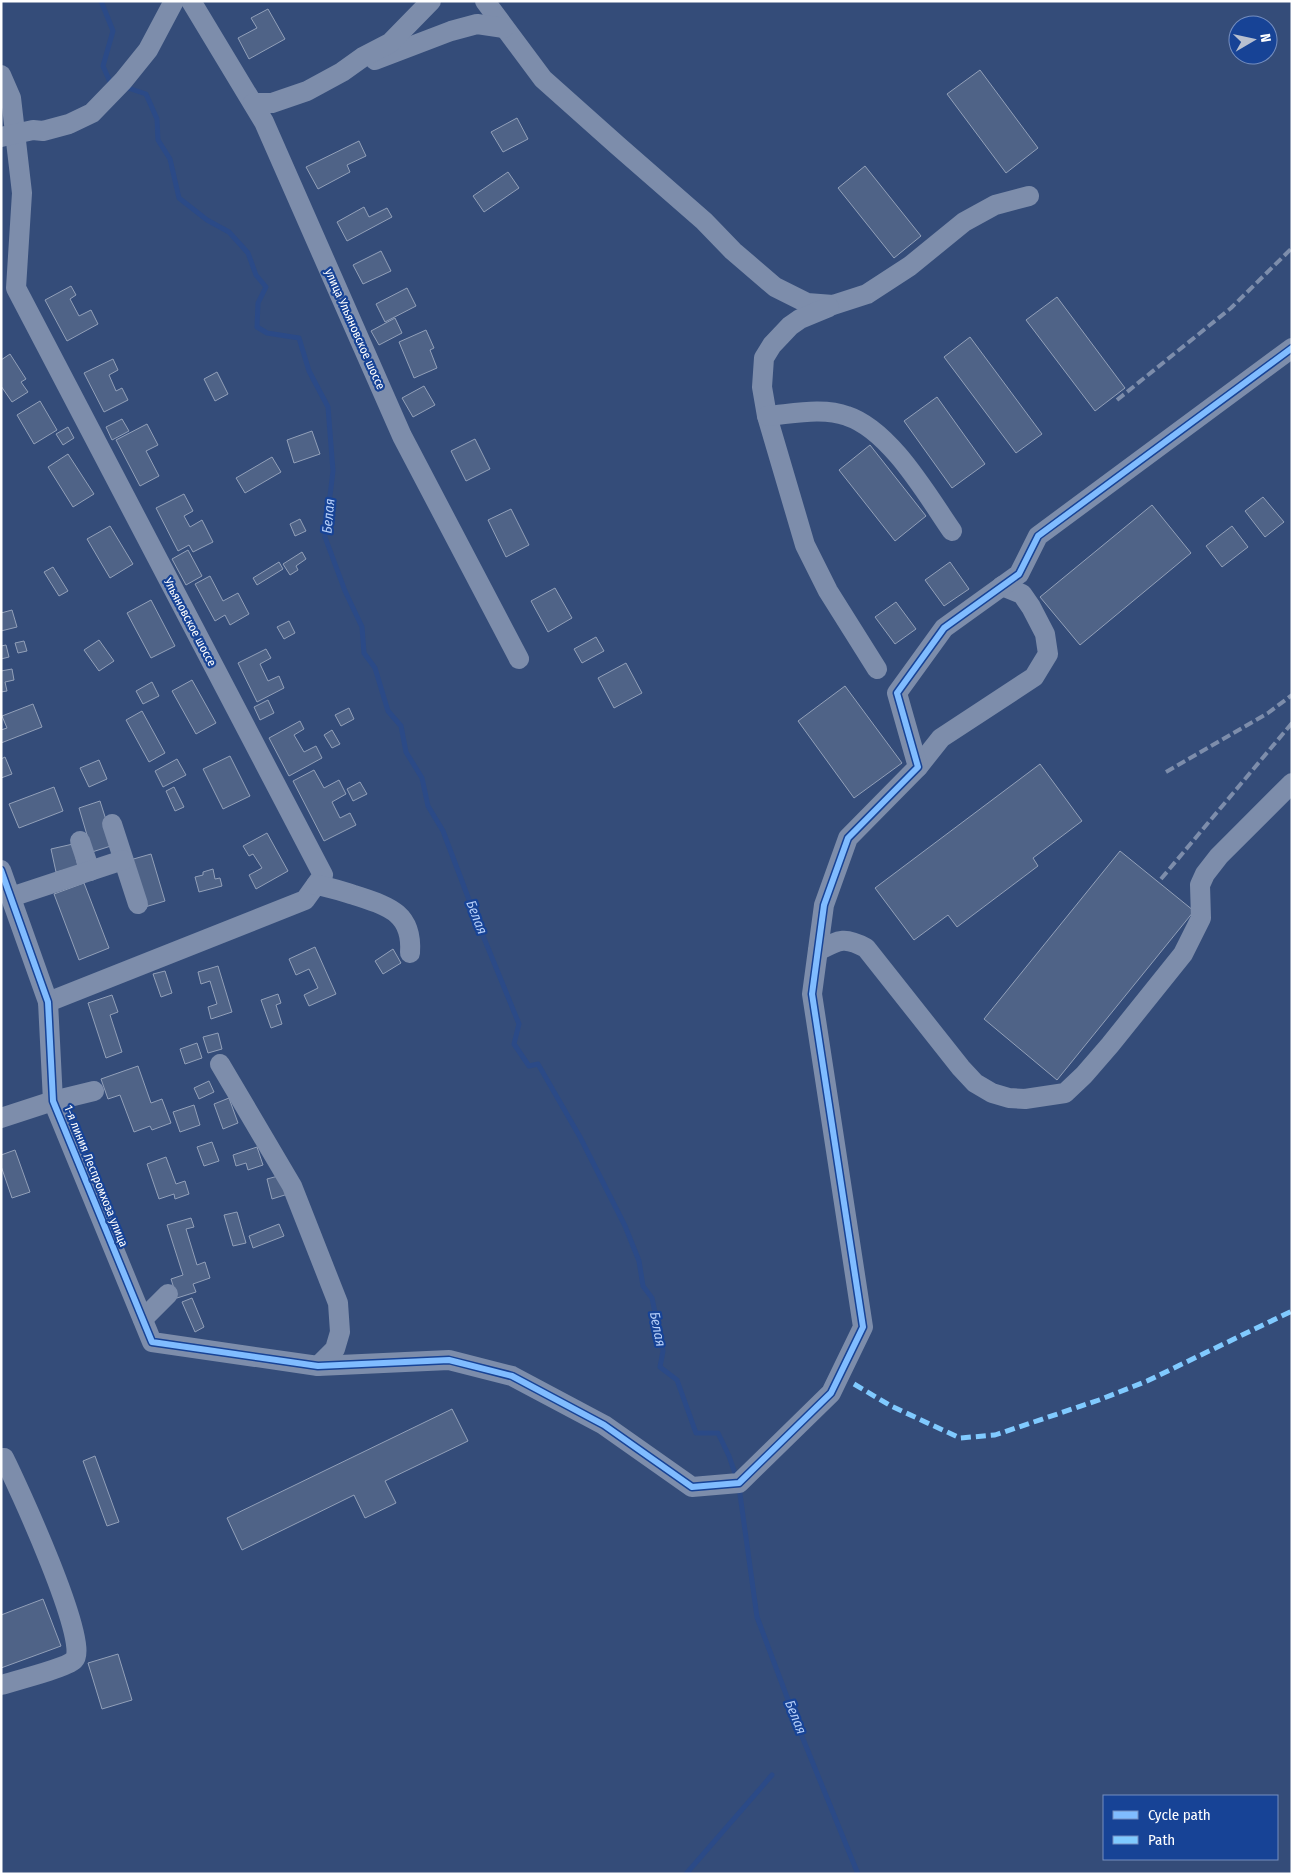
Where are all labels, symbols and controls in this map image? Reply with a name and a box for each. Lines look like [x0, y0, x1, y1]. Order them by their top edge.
north arrow [1228, 15, 1278, 65]
text: N [1256, 33, 1274, 44]
street label: улица Ульяновское шоссе [322, 266, 388, 392]
water label: Белая [318, 498, 339, 534]
street label: Ульяновское шоссе [160, 575, 219, 669]
water label: Белая [462, 898, 491, 937]
street label: 1-я линия Леспромхоза улица [61, 1103, 131, 1249]
water label: Белая [646, 1310, 669, 1348]
water label: Белая [781, 1698, 810, 1737]
legend [1103, 1795, 1278, 1860]
text: Cycle path [1148, 1806, 1211, 1824]
text: Path [1148, 1831, 1175, 1849]

